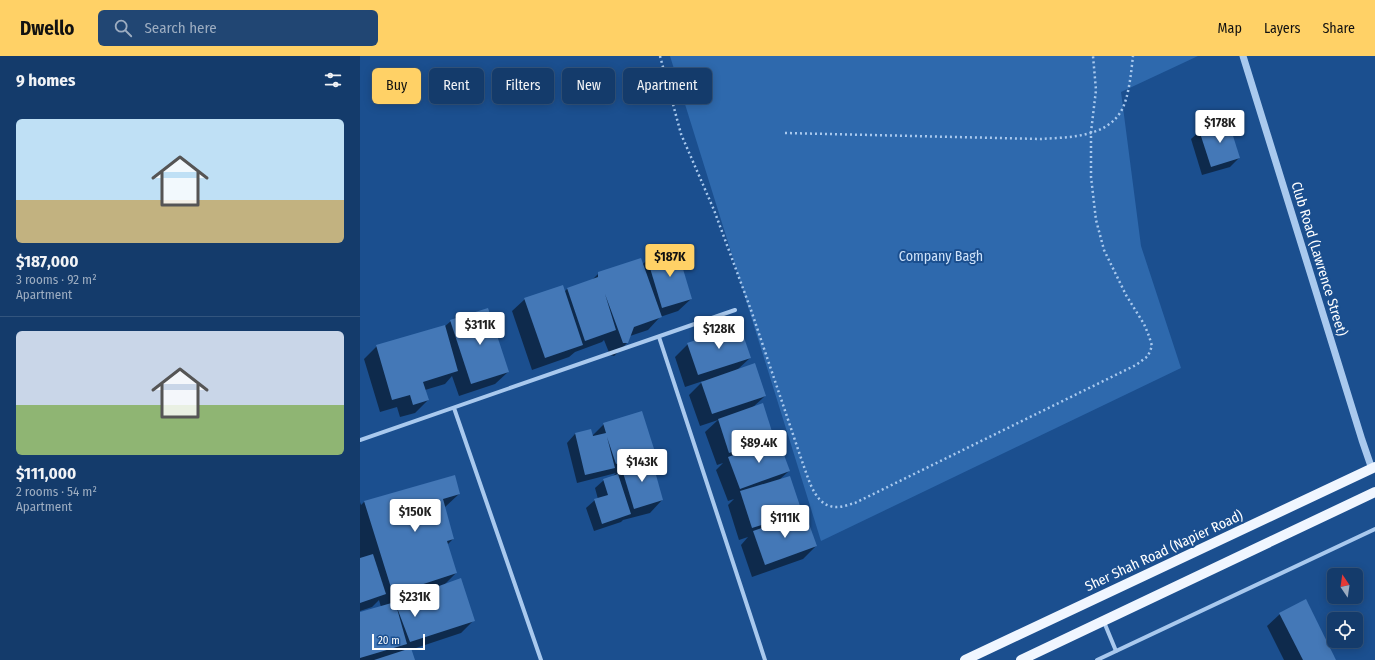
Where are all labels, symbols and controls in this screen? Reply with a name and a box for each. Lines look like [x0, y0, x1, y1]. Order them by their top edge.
search box [98, 10, 378, 46]
text: Dwello [20, 17, 74, 40]
icon: search [112, 17, 134, 39]
text: Search here [144, 19, 217, 37]
text: Map [1218, 20, 1242, 37]
text: Layers [1264, 20, 1300, 37]
text: Share [1322, 20, 1355, 37]
chip: Buy [372, 68, 421, 104]
chip: Rent [429, 68, 484, 104]
chip: Filters [492, 68, 554, 104]
chip: New [562, 68, 615, 104]
chip: Apartment [623, 68, 712, 104]
icon: filters [322, 69, 344, 91]
text: 9 homes [16, 70, 75, 91]
pin: $178K [1192, 110, 1248, 144]
text: $178K [1204, 115, 1236, 130]
icon: home [144, 145, 216, 217]
street label: Club Road (Lawrence Street) [1287, 180, 1351, 338]
pin: $187K [642, 244, 698, 278]
park label: Company Bagh [899, 248, 983, 265]
text: $187K [654, 249, 686, 264]
text: $187,000 [16, 251, 79, 272]
text: 3 rooms · 92 m² [16, 272, 97, 287]
text: Apartment [16, 287, 72, 302]
pin: $311K [452, 312, 508, 346]
pin: $128K [691, 316, 747, 350]
text: $311K [465, 317, 495, 332]
text: $128K [703, 321, 735, 336]
icon: home [144, 357, 216, 429]
pin: $89.4K [726, 430, 792, 464]
text: $89.4K [741, 435, 777, 450]
pin: $143K [614, 449, 670, 483]
text: $143K [626, 454, 658, 469]
text: $111,000 [16, 463, 76, 484]
text: 2 rooms · 54 m² [16, 484, 97, 499]
text: Apartment [16, 499, 72, 514]
pin: $150K [387, 499, 443, 533]
text: $150K [399, 504, 431, 519]
pin: $111K [757, 505, 813, 539]
street label: Sher Shah Road (Napier Road) [1082, 507, 1246, 595]
text: $111K [770, 510, 800, 525]
north arrow [1327, 568, 1363, 604]
map controls [1327, 568, 1363, 648]
pin: $231K [387, 584, 443, 618]
text: $231K [399, 589, 431, 604]
button: locate [1327, 612, 1363, 648]
scale bar [372, 632, 425, 651]
text: 20 m [378, 634, 400, 647]

